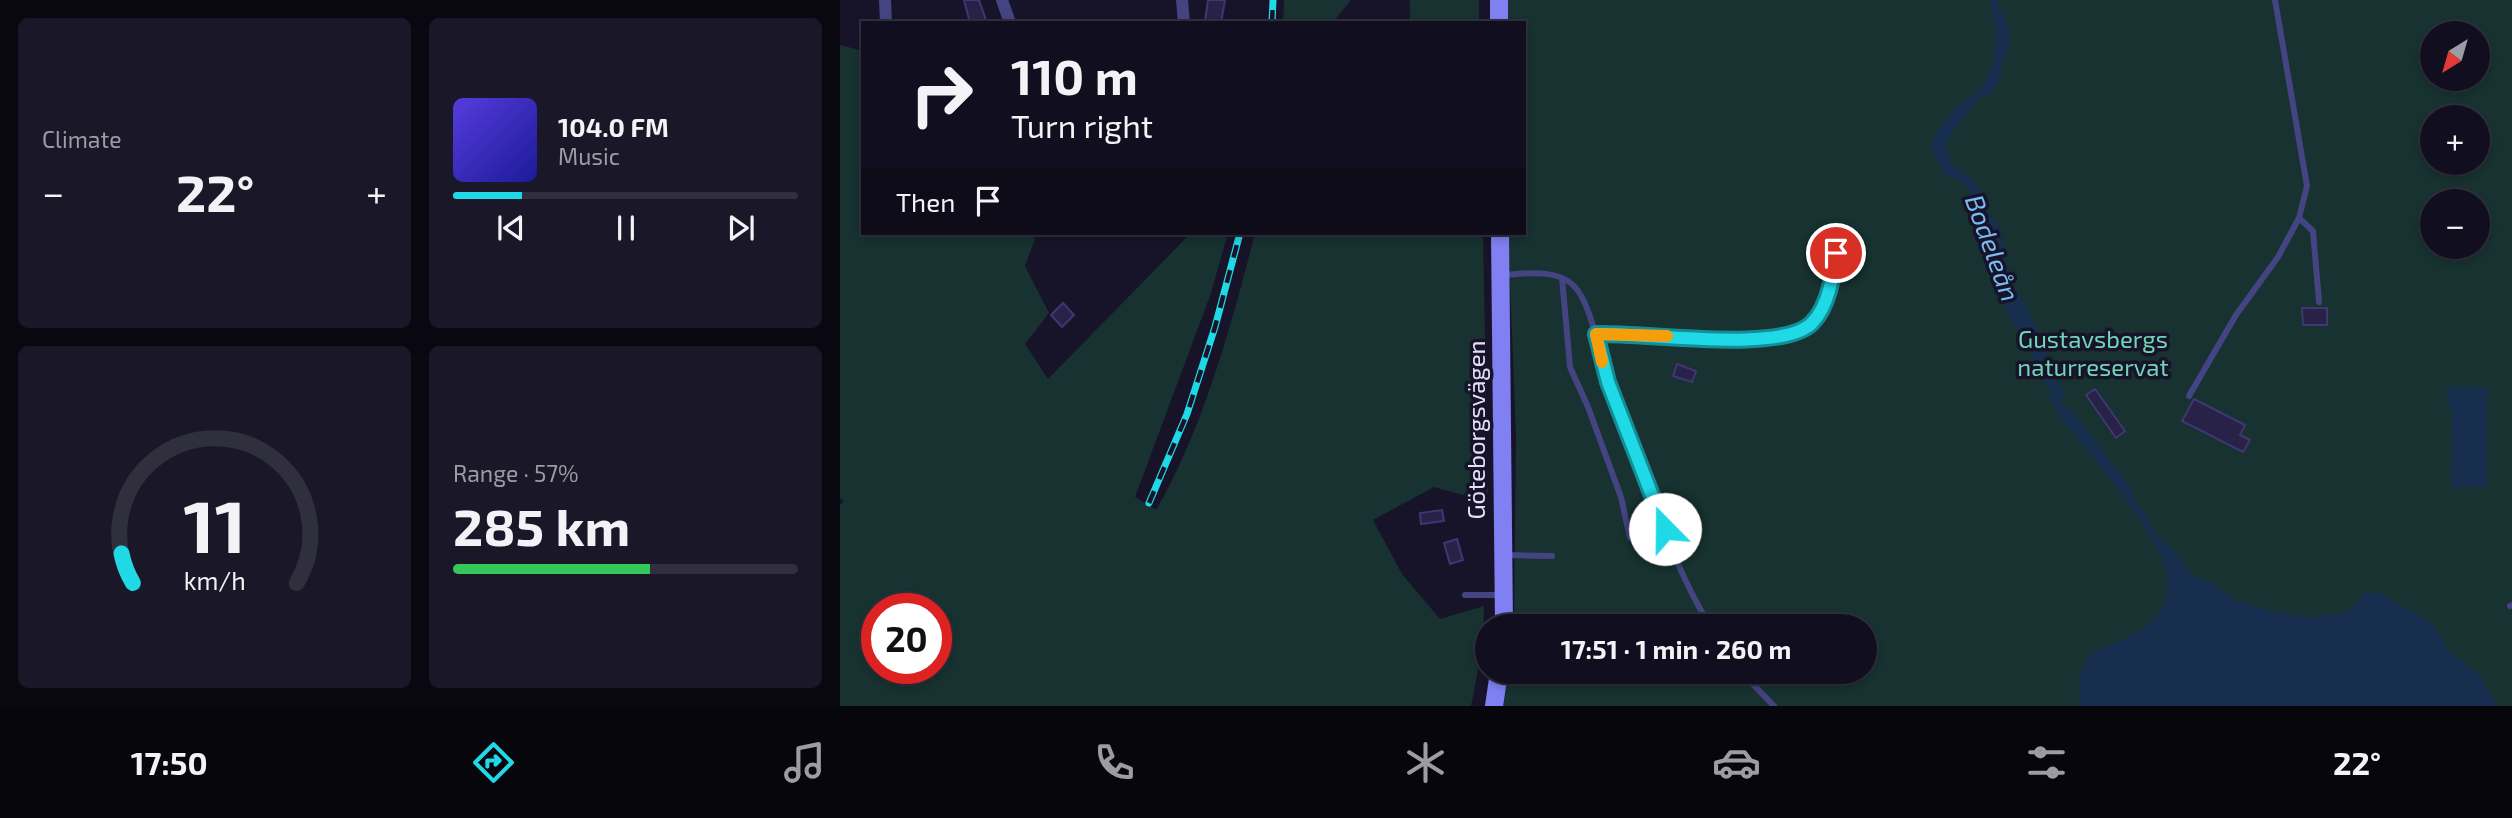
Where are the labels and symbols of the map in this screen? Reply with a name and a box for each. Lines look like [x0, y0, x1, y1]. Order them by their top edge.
north arrow [2420, 21, 2490, 91]
water label: Bodeleån [1960, 190, 2027, 305]
pin [1806, 223, 1866, 283]
park label: Gustavsbergs naturreservat [2017, 324, 2169, 381]
street label: Göteborgsvägen [1461, 341, 1490, 519]
position arrow [1628, 492, 1702, 566]
speed limit sign: 20 [861, 593, 952, 684]

